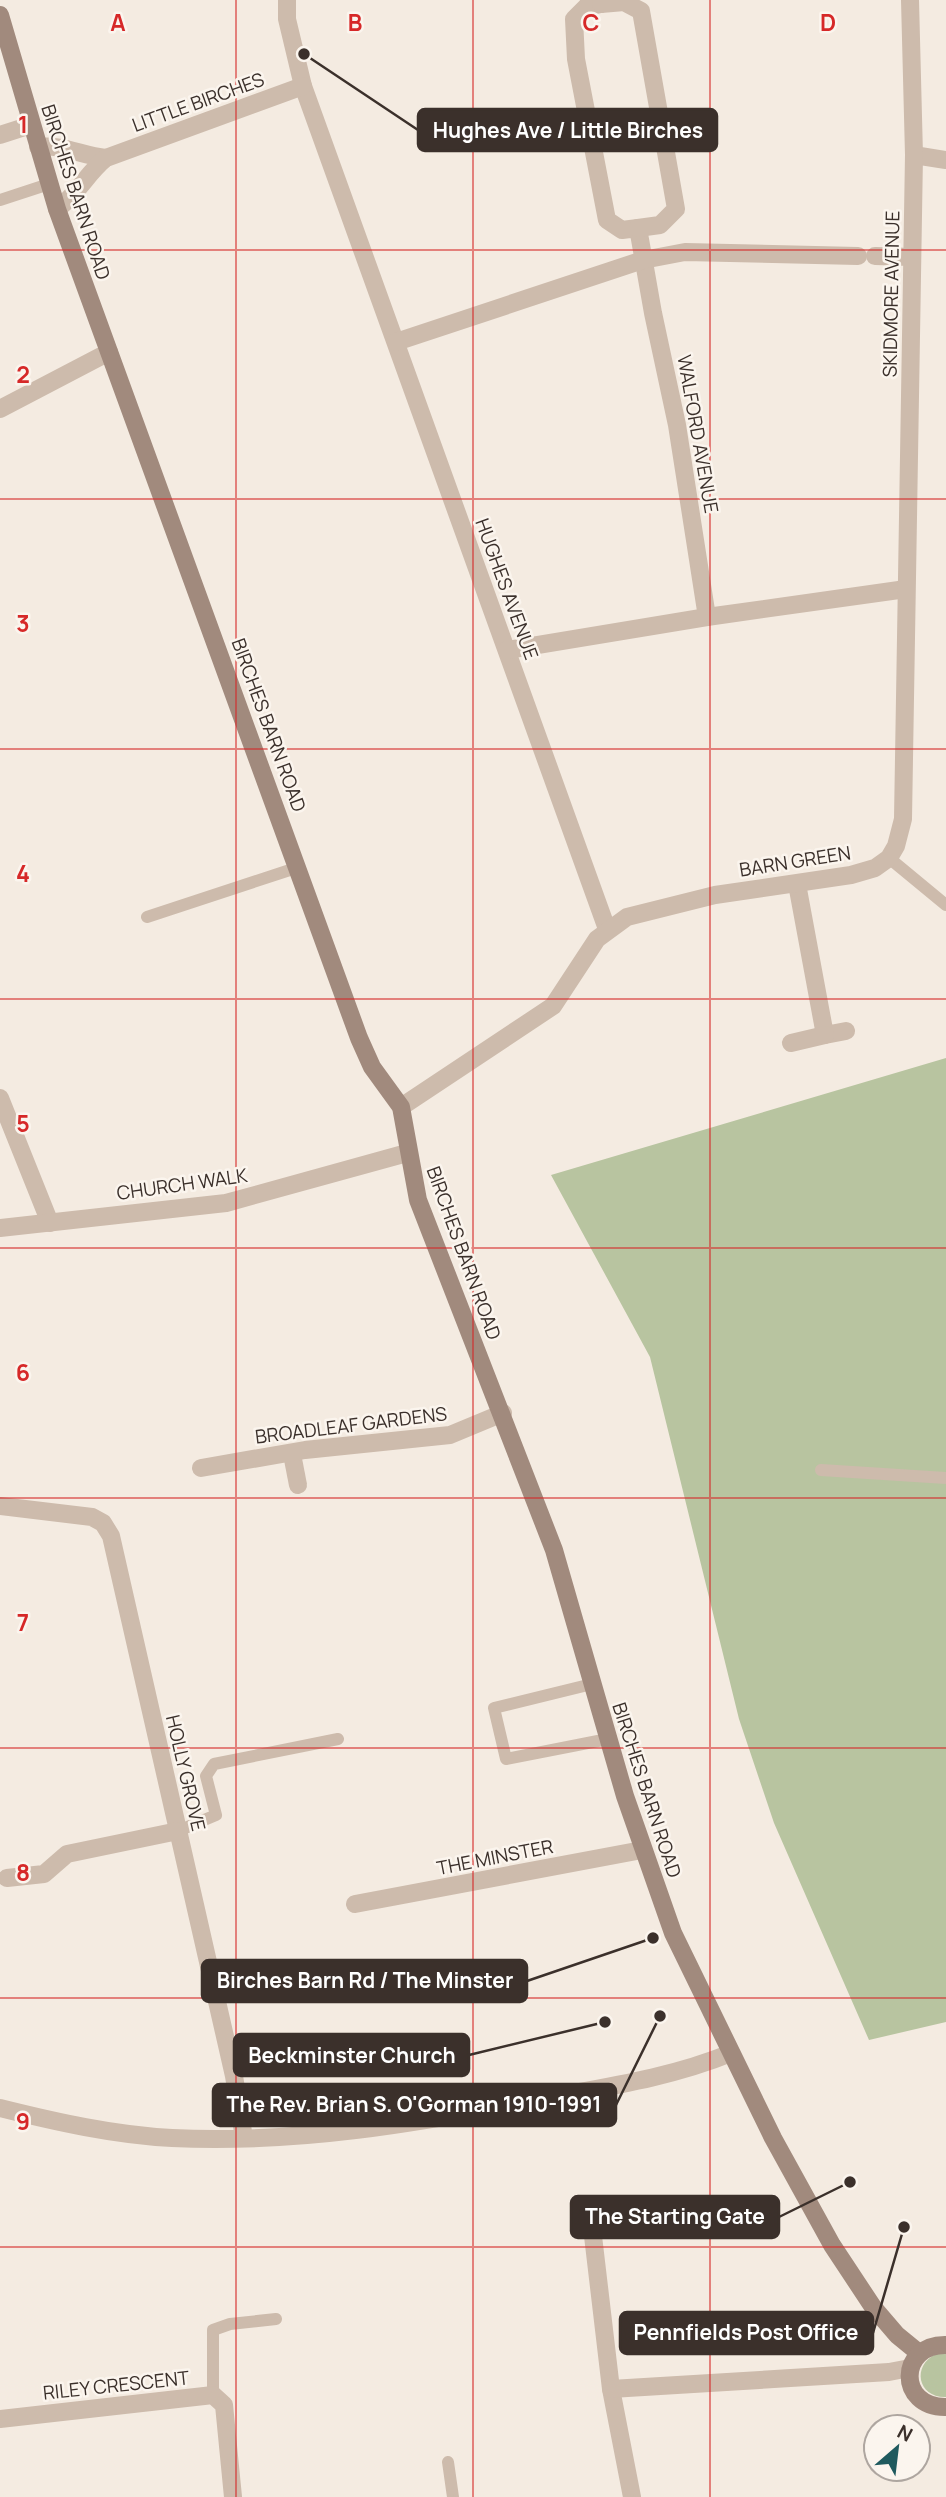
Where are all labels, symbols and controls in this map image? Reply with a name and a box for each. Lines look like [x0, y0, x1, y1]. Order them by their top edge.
text: A [110, 6, 126, 38]
text: B [348, 6, 362, 38]
text: C [583, 6, 600, 38]
text: D [820, 6, 836, 38]
street label: LITTLE BIRCHES [128, 66, 268, 138]
street label: BIRCHES BARN ROAD [35, 101, 117, 283]
text: 1 [18, 108, 28, 140]
callout: Hughes Ave / Little Birches [418, 109, 717, 151]
text: Hughes Ave / Little Birches [433, 116, 703, 144]
street label: SKIDMORE AVENUE [877, 210, 905, 378]
street label: WALFORD AVENUE [671, 353, 725, 515]
text: 2 [16, 358, 30, 390]
street label: HUGHES AVENUE [469, 515, 545, 663]
text: 3 [16, 607, 30, 639]
street label: BIRCHES BARN ROAD [226, 635, 312, 815]
street label: BARN GREEN [737, 839, 853, 883]
text: 4 [16, 857, 30, 889]
text: 5 [16, 1107, 30, 1139]
street label: CHURCH WALK [115, 1162, 250, 1206]
street label: BIRCHES BARN ROAD [421, 1163, 507, 1343]
text: 6 [16, 1356, 30, 1388]
street label: BROADLEAF GARDENS [254, 1400, 449, 1450]
text: 7 [17, 1606, 29, 1638]
street label: BIRCHES BARN ROAD [606, 1699, 688, 1881]
street label: HOLLY GROVE [160, 1712, 212, 1834]
street label: THE MINSTER [434, 1833, 556, 1881]
text: 8 [16, 1856, 30, 1888]
callout: Birches Barn Rd / The Minster [202, 1960, 527, 2002]
text: Birches Barn Rd / The Minster [217, 1966, 513, 1994]
callout: Beckminster Church [234, 2034, 469, 2076]
text: Beckminster Church [248, 2041, 456, 2069]
callout: The Rev. Brian S. O'Gorman 1910-1991 [213, 2084, 616, 2126]
text: The Rev. Brian S. O'Gorman 1910-1991 [227, 2090, 601, 2118]
text: 9 [16, 2105, 30, 2137]
callout: The Starting Gate [571, 2196, 779, 2238]
text: The Starting Gate [585, 2202, 765, 2230]
callout: Pennfields Post Office [620, 2312, 873, 2354]
text: Pennfields Post Office [633, 2318, 859, 2346]
street label: RILEY CRESCENT [42, 2364, 191, 2406]
north arrow [862, 2413, 932, 2483]
text: N [893, 2418, 917, 2448]

